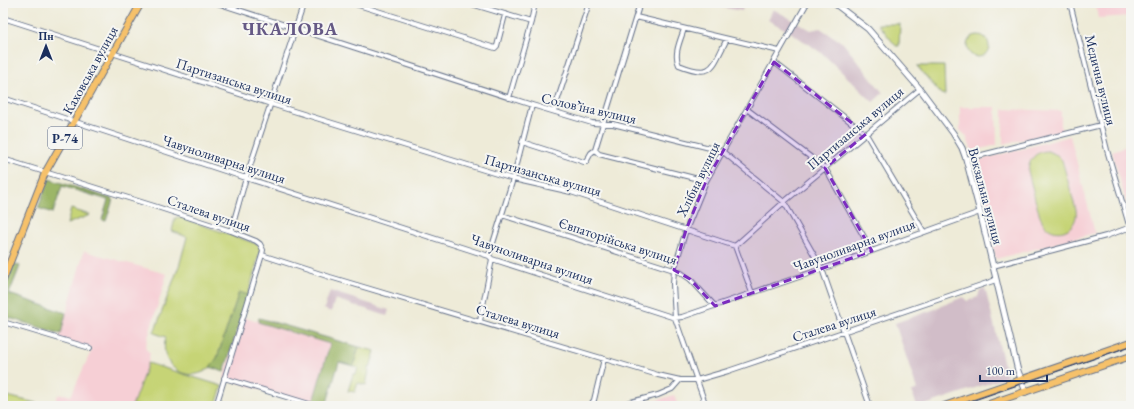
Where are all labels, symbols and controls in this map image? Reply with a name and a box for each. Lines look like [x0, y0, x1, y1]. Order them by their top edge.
district label: ЧКАЛОВА [242, 17, 338, 40]
street label: Каховська вулиця [58, 23, 122, 117]
north arrow [26, 26, 66, 66]
text: Пн [38, 29, 54, 43]
street label: Медична вулиця [1081, 33, 1121, 127]
street label: Партизанська вулиця [174, 54, 294, 108]
street label: Партизанська вулиця [803, 82, 907, 174]
street label: Соловʼїна вулиця [540, 88, 638, 128]
road number: Р-74 [48, 127, 82, 149]
street label: Чавуноливарна вулиця [160, 131, 288, 187]
street label: Хлібна вулиця [672, 138, 724, 220]
street label: Вокзальна вулиця [964, 146, 1008, 246]
street label: Партизанська вулиця [483, 150, 603, 200]
street label: Сталева вулиця [165, 190, 253, 236]
street label: Євпаторійська вулиця [557, 213, 679, 269]
street label: Чавуноливарна вулиця [791, 215, 917, 275]
street label: Чавуноливарна вулиця [468, 230, 596, 288]
street label: Сталева вулиця [474, 300, 562, 342]
street label: Сталева вулиця [790, 302, 878, 346]
scale bar [980, 357, 1047, 383]
text: 100 m [986, 363, 1016, 379]

